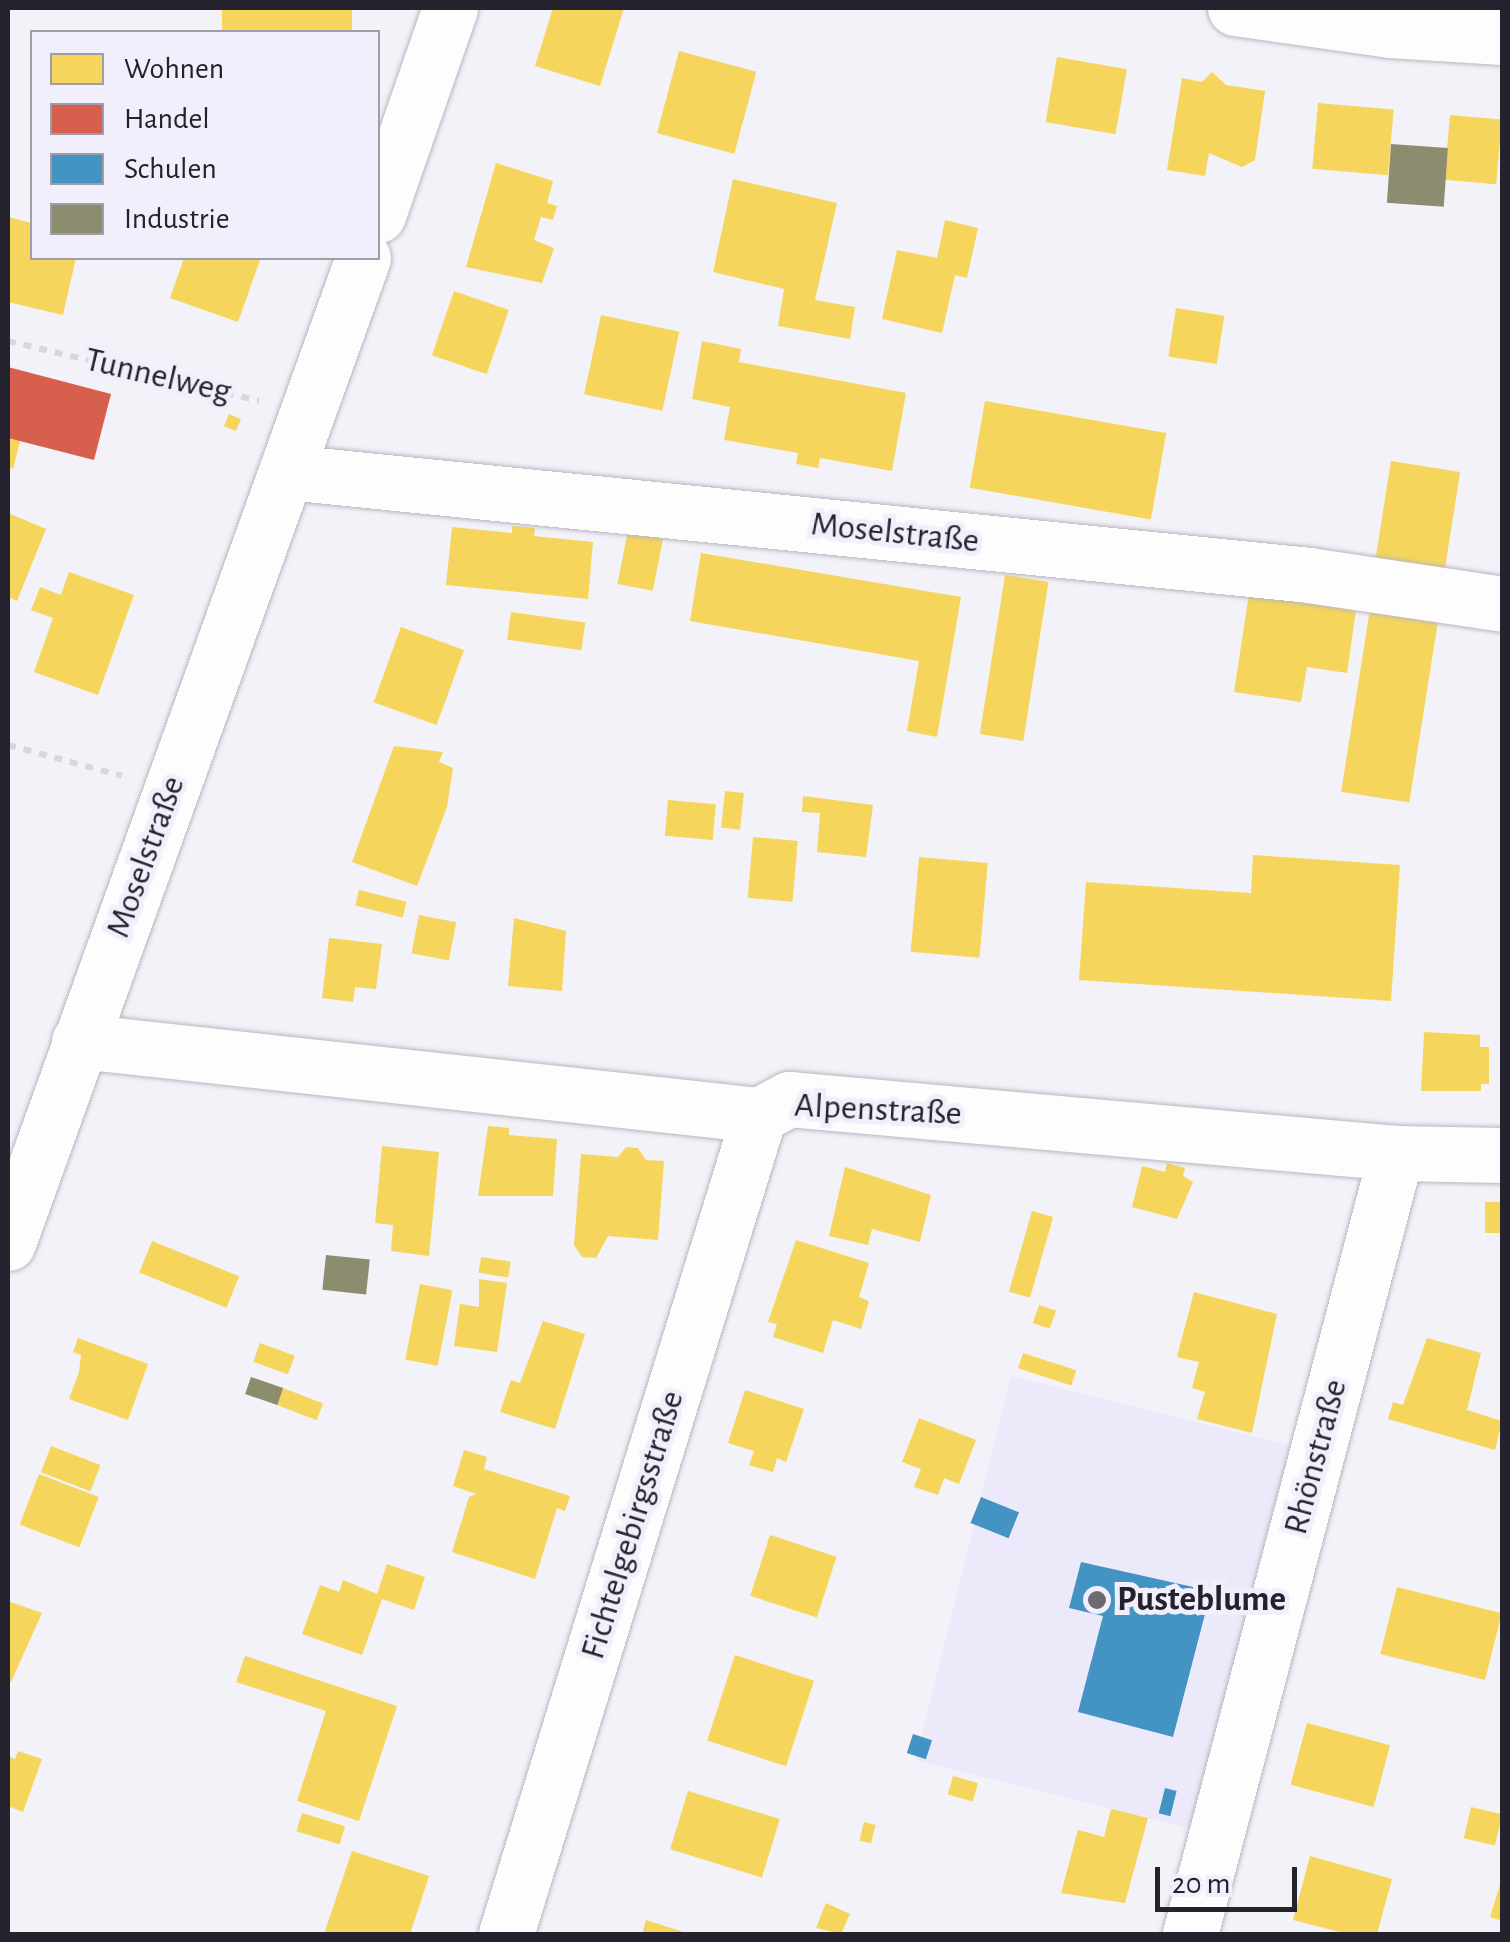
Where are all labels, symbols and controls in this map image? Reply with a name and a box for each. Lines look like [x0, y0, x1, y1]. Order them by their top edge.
legend [30, 30, 380, 260]
text: Wohnen [124, 54, 224, 84]
text: Handel [124, 104, 210, 134]
text: Schulen [124, 154, 217, 184]
text: Industrie [124, 204, 230, 234]
street label: Tunnelweg [81, 339, 235, 413]
street label: Moselstraße [809, 503, 981, 563]
street label: Moselstraße [97, 771, 195, 943]
street label: Alpenstraße [793, 1085, 963, 1135]
street label: Rhönstraße [1275, 1375, 1357, 1539]
street label: Fichtelgebirgsstraße [572, 1386, 694, 1664]
place label: Pusteblume [1117, 1579, 1286, 1621]
marker: Pusteblume [1086, 1589, 1108, 1611]
scale bar [1160, 1847, 1302, 1909]
text: 20 m [1172, 1869, 1230, 1899]

